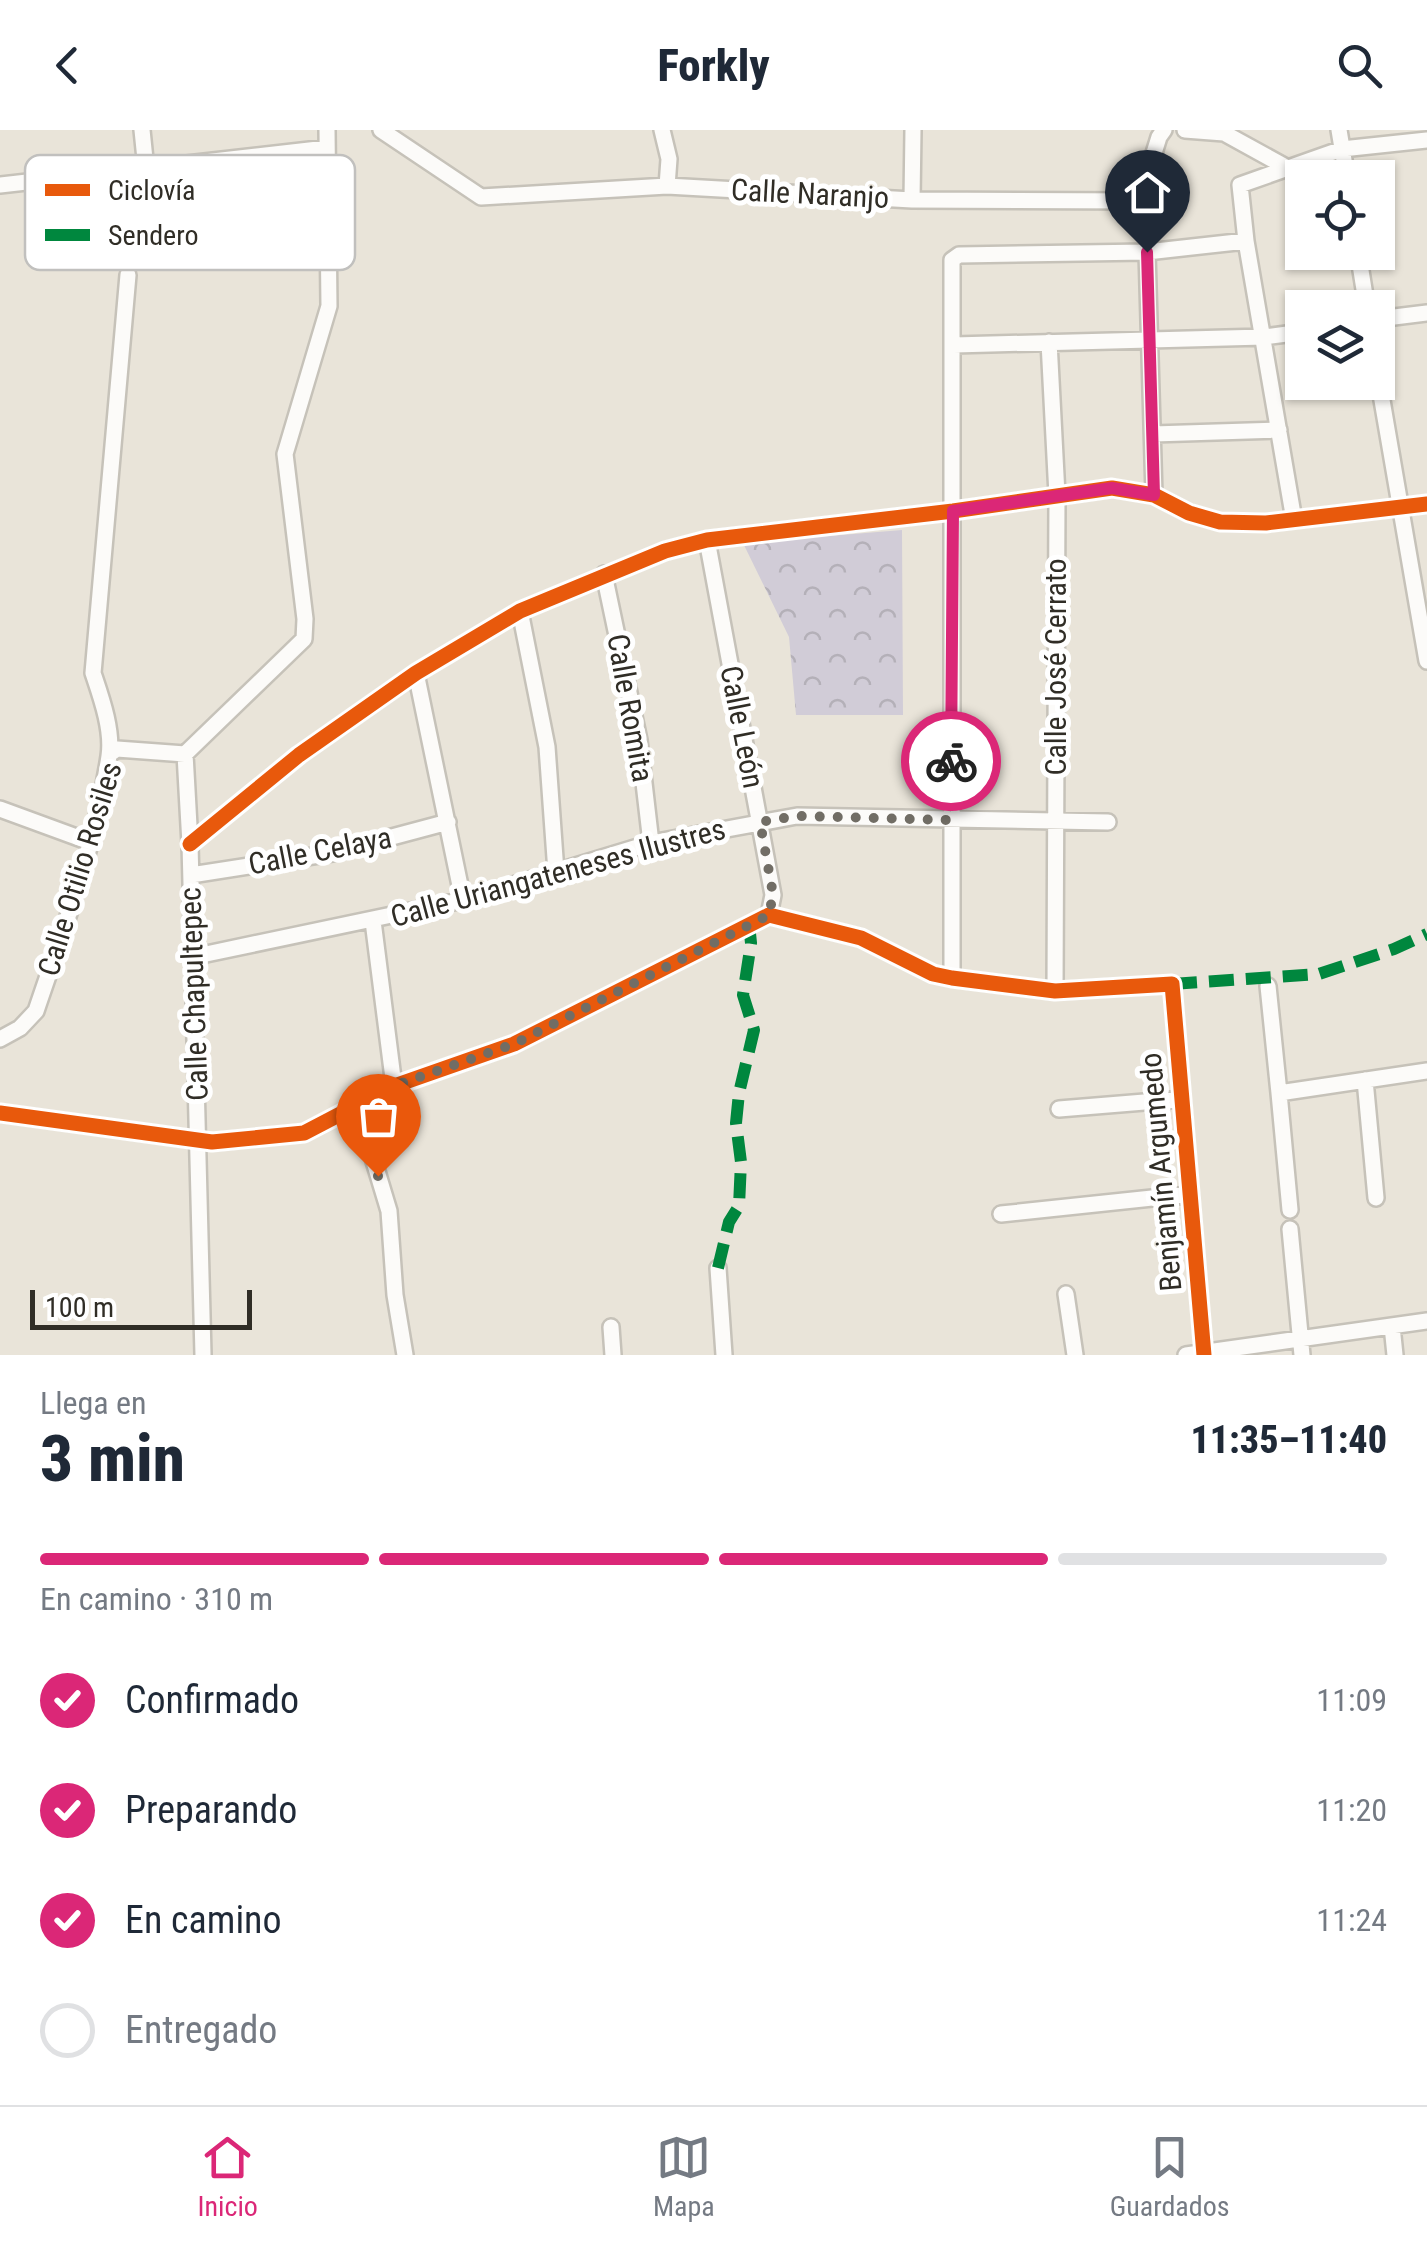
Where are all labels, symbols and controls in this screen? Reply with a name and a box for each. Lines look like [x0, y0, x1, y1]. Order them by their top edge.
icon: back [40, 38, 95, 93]
icon: search [1332, 38, 1387, 93]
text: Forkly [657, 39, 770, 92]
pin [1105, 150, 1190, 253]
legend [25, 155, 355, 270]
map controls [1285, 160, 1395, 400]
button: locate [1285, 160, 1395, 270]
icon: home [1120, 165, 1175, 220]
street label: Calle Naranjo [730, 172, 890, 215]
text: Ciclovía [108, 174, 196, 207]
text: Sendero [108, 219, 199, 252]
button: layers [1285, 290, 1395, 400]
street label: Calle José Cerrato [1038, 558, 1073, 776]
street label: Calle Romita [600, 631, 661, 785]
street label: Calle León [713, 663, 772, 791]
courier [901, 711, 1001, 811]
icon: bike [924, 734, 979, 789]
street label: Calle Otilio Rosiles [30, 758, 129, 980]
street label: Calle Uriangateneses Ilustres [387, 811, 729, 934]
street label: Calle Celaya [245, 820, 394, 882]
street label: Calle Chapultepec [172, 887, 215, 1101]
street label: Benjamín Argumedo [1133, 1051, 1188, 1293]
pin [336, 1074, 421, 1177]
icon: bag [351, 1089, 406, 1144]
scale bar [30, 1285, 252, 1330]
text: 100 m [45, 1291, 114, 1324]
text: Llega en [40, 1384, 147, 1422]
text: 11:35–11:40 [1190, 1418, 1387, 1462]
text: 3 min [40, 1421, 185, 1497]
text: En camino · 310 m [40, 1580, 273, 1618]
icon: check [40, 1673, 95, 1728]
text: Confirmado [125, 1678, 299, 1722]
text: 11:09 [1316, 1681, 1387, 1719]
icon: check [40, 1783, 95, 1838]
text: Preparando [125, 1788, 297, 1832]
text: 11:20 [1316, 1791, 1387, 1829]
icon: check [40, 1893, 95, 1948]
text: En camino [125, 1898, 282, 1942]
text: 11:24 [1316, 1901, 1387, 1939]
text: Entregado [125, 2008, 277, 2052]
tab: Inicio [198, 2130, 258, 2223]
tab: Mapa [653, 2130, 715, 2223]
tab: Guardados [1110, 2130, 1229, 2223]

